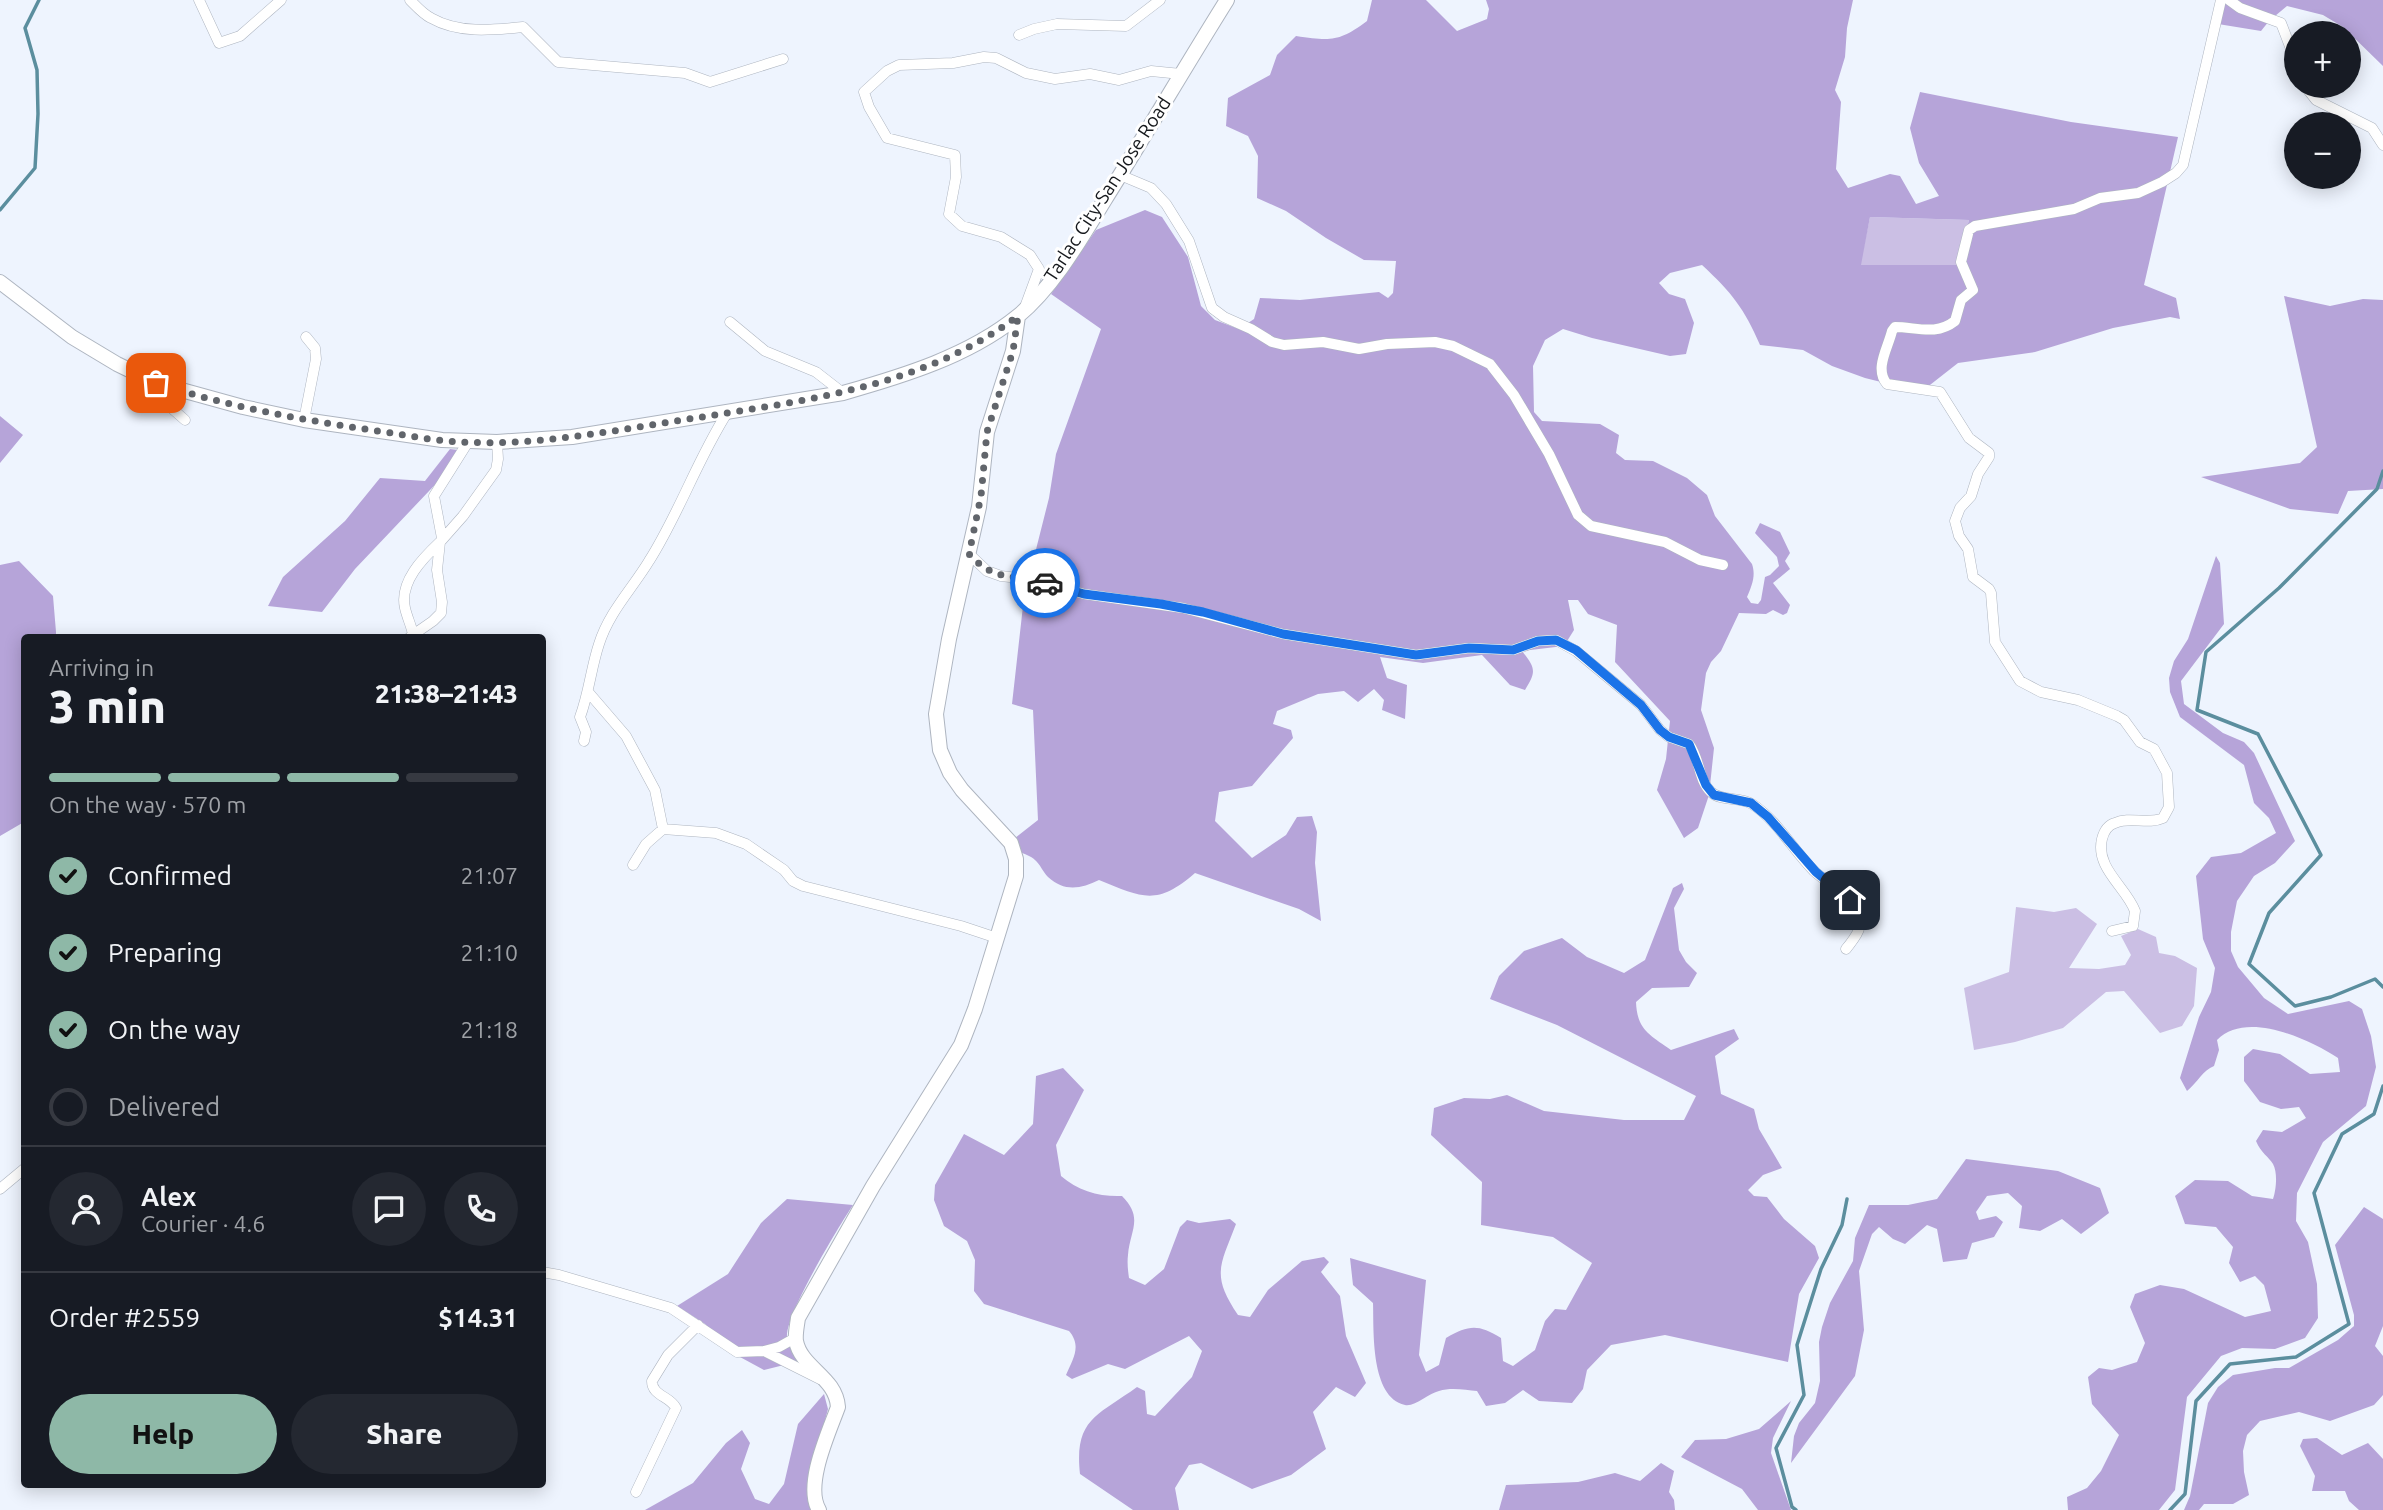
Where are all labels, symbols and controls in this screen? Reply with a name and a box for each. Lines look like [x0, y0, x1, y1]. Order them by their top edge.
map controls [2284, 21, 2361, 189]
button: + [2284, 21, 2361, 98]
street label: Tarlac City-San Jose Road [1039, 93, 1175, 285]
button: − [2284, 112, 2361, 189]
pin [126, 353, 186, 413]
icon: bag [137, 364, 175, 402]
courier [1010, 548, 1080, 618]
icon: car [1026, 564, 1064, 602]
text: Arriving in [49, 655, 154, 680]
text: 21:38–21:43 [375, 679, 518, 708]
text: 3 min [49, 680, 166, 732]
text: On the way · 570 m [49, 792, 246, 817]
icon: check [49, 857, 87, 895]
text: Confirmed [108, 861, 232, 890]
text: 21:07 [460, 863, 518, 888]
pin [1820, 870, 1880, 930]
icon: home [1831, 881, 1869, 919]
icon: check [49, 934, 87, 972]
text: Preparing [108, 938, 222, 967]
text: 21:10 [460, 940, 518, 965]
icon: check [49, 1011, 87, 1049]
text: On the way [108, 1015, 240, 1044]
text: 21:18 [460, 1017, 518, 1042]
text: Delivered [108, 1092, 220, 1121]
button: person [49, 1172, 123, 1246]
button: chat [352, 1172, 426, 1246]
button: phone [444, 1172, 518, 1246]
text: Alex [141, 1182, 196, 1211]
text: Courier · 4.6 [141, 1211, 265, 1236]
text: Order #2559 [49, 1303, 200, 1332]
text: $14.31 [438, 1303, 518, 1332]
button: Help [49, 1394, 277, 1474]
button: Share [291, 1394, 518, 1474]

